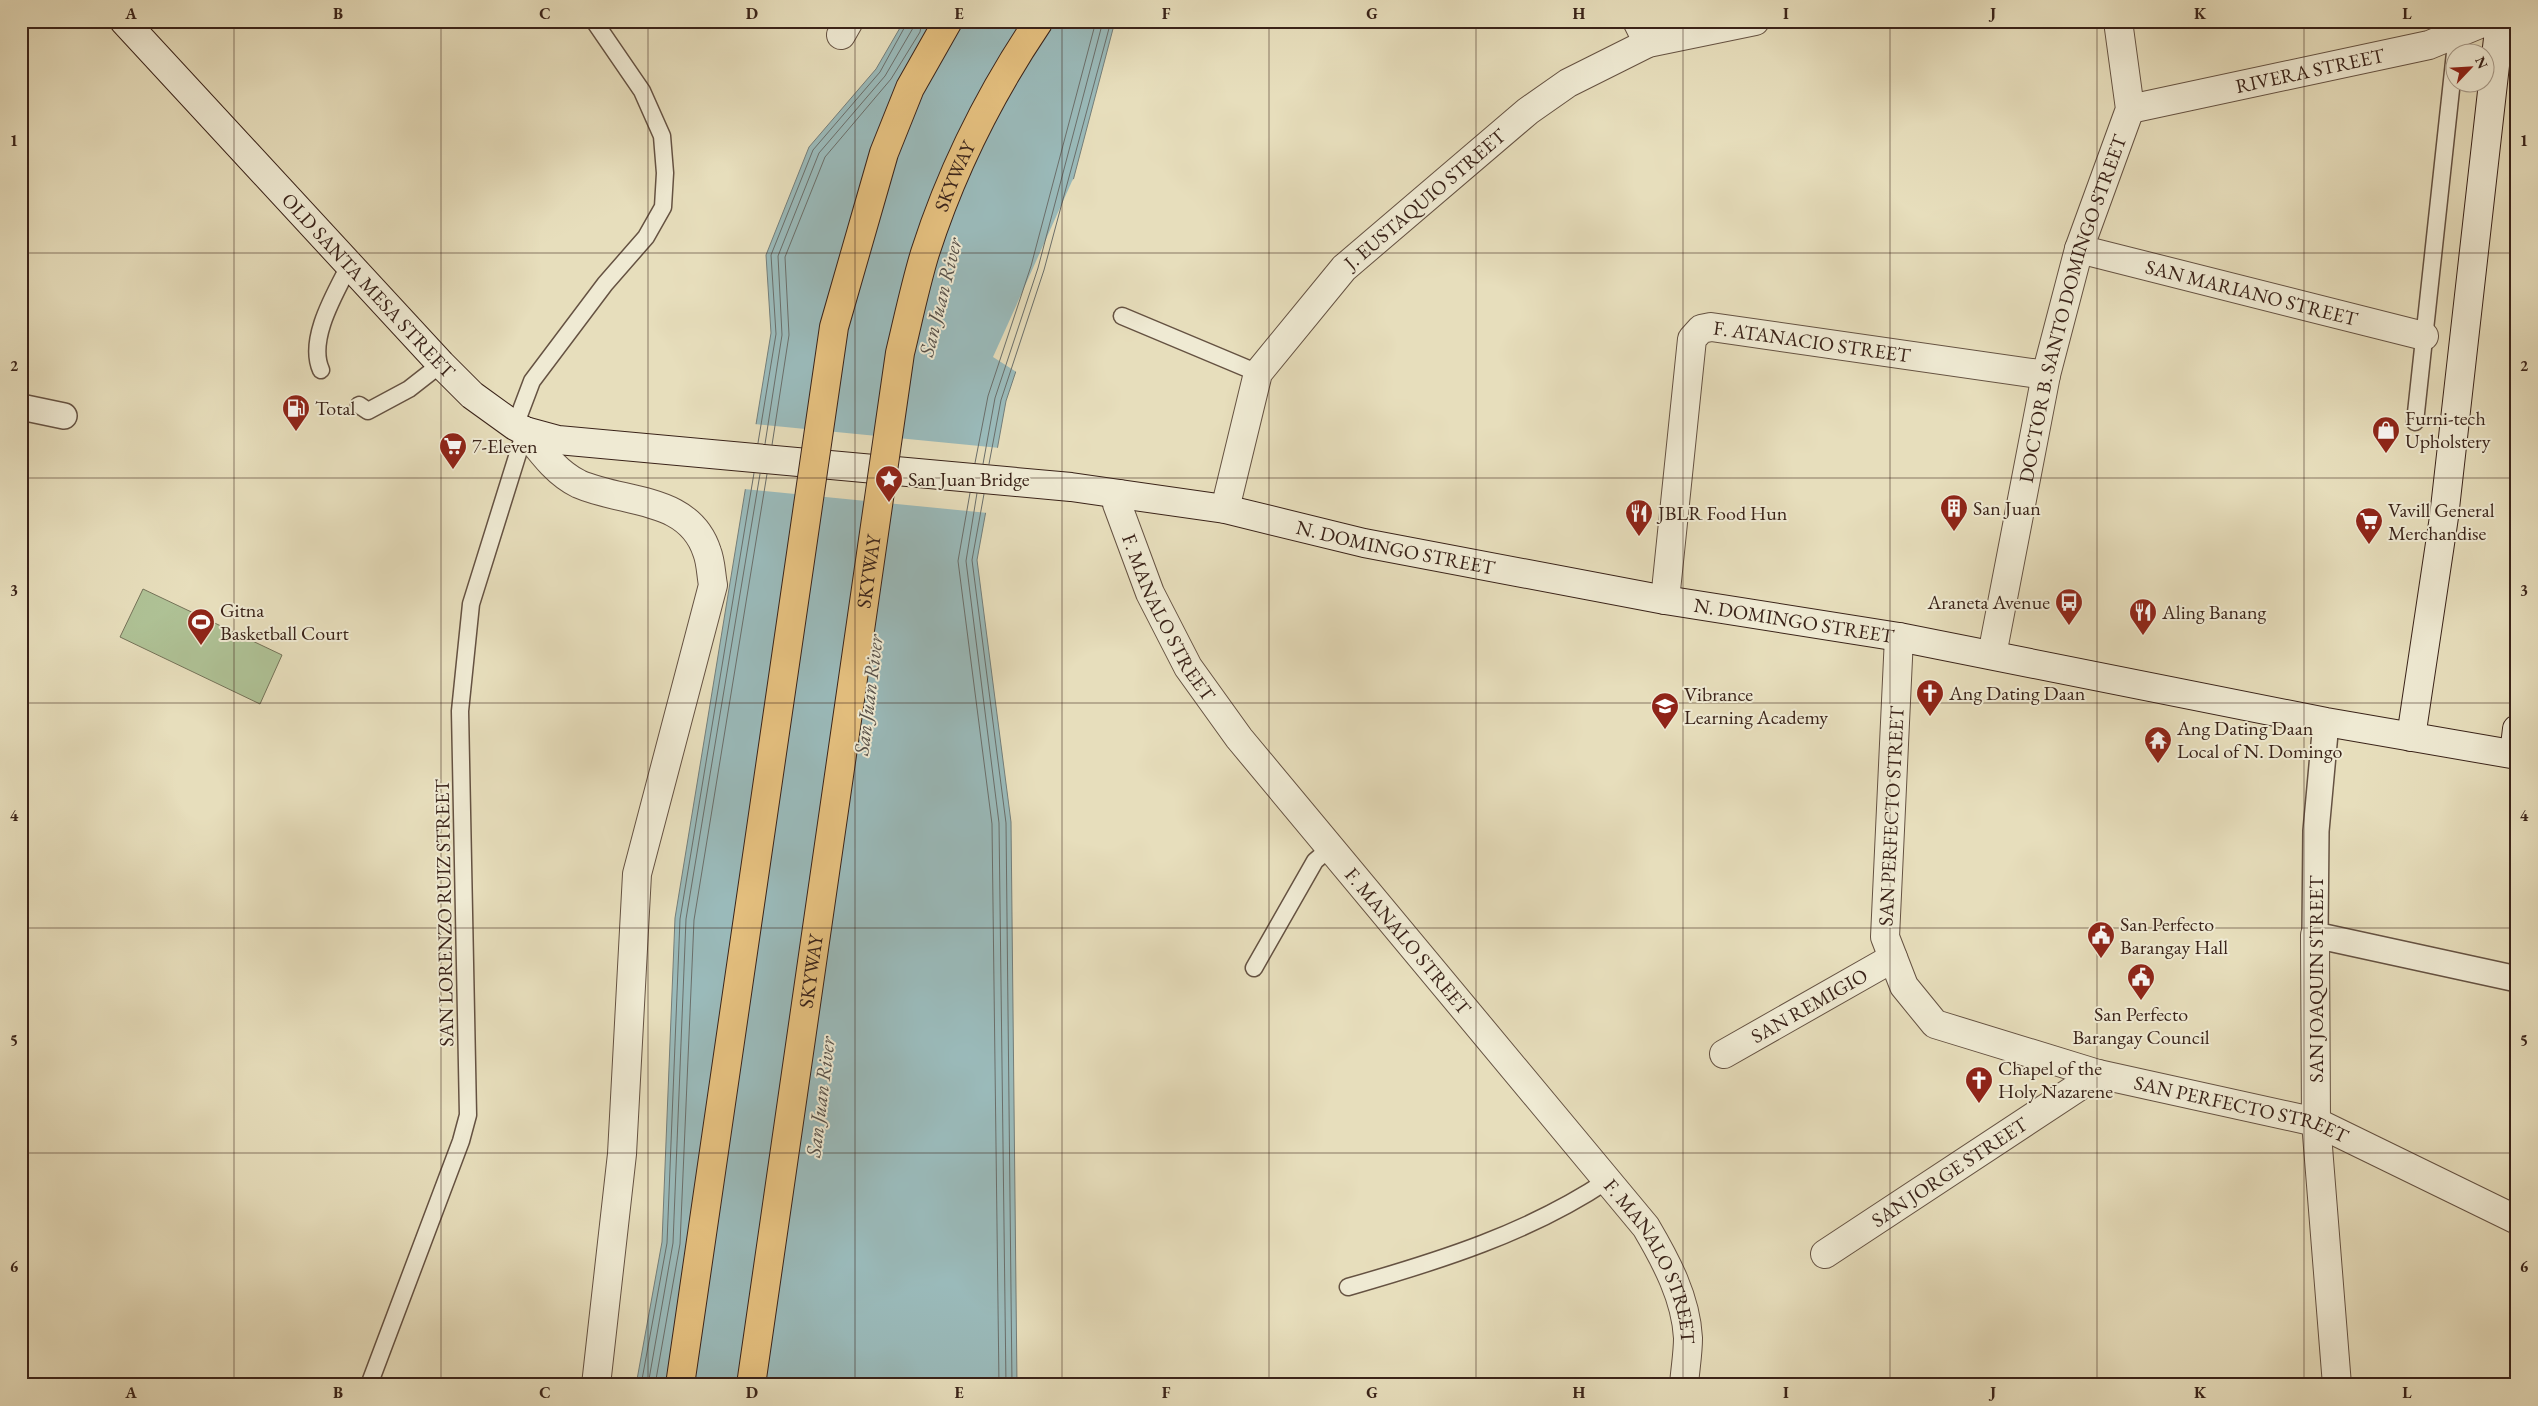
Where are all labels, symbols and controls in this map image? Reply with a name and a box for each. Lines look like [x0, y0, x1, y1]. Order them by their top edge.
text: A [124, 3, 137, 24]
text: B [333, 3, 343, 24]
text: C [539, 3, 551, 24]
text: D [746, 3, 758, 24]
text: E [954, 3, 964, 24]
text: F [1162, 3, 1171, 24]
text: G [1366, 3, 1378, 24]
text: H [1573, 3, 1586, 24]
text: I [1783, 3, 1789, 24]
text: J [1988, 3, 1996, 24]
text: K [2194, 3, 2207, 24]
text: L [2402, 3, 2412, 24]
street label: RIVERA STREET [2233, 42, 2387, 99]
north arrow [2446, 42, 2496, 92]
text: N [2471, 54, 2493, 72]
street label: J. EUSTAQUIO STREET [1337, 122, 1512, 277]
text: 1 [10, 130, 18, 151]
street label: DOCTOR B. SANTO DOMINGO STREET [2013, 130, 2133, 485]
text: 1 [2520, 130, 2528, 151]
street label: SKYWAY [928, 136, 982, 215]
street label: OLD SANTA MESA STREET [276, 187, 461, 384]
water label: San Juan River [912, 234, 968, 360]
street label: SAN MARIANO STREET [2143, 253, 2361, 332]
street label: F. ATANACIO STREET [1712, 315, 1913, 369]
text: 2 [10, 355, 19, 376]
text: 2 [2520, 355, 2529, 376]
fuel station icon: Total [281, 393, 311, 432]
place label: Total [315, 395, 355, 421]
place label: Furni-tech Upholstery [2405, 405, 2491, 454]
shop icon: Furni-tech Upholstery [2371, 415, 2401, 454]
supermarket icon: 7-Eleven [438, 431, 468, 470]
place label: 7-Eleven [472, 433, 538, 459]
place icon: San Juan Bridge [874, 464, 904, 503]
place label: San Juan Bridge [908, 466, 1030, 492]
building icon: San Juan [1939, 493, 1969, 532]
place label: San Juan [1973, 495, 2041, 521]
place label: Vavill General Merchandise [2388, 497, 2495, 546]
restaurant icon: JBLR Food Hun [1624, 498, 1654, 537]
place label: JBLR Food Hun [1656, 500, 1788, 526]
supermarket icon: Vavill General Merchandise [2354, 506, 2384, 545]
street label: N. DOMINGO STREET [1294, 514, 1498, 581]
street label: F. MANALO STREET [1116, 530, 1222, 707]
street label: SKYWAY [850, 531, 887, 610]
text: 3 [10, 580, 18, 601]
text: 3 [2520, 580, 2528, 601]
bus stop icon: Araneta Avenue [2054, 587, 2084, 626]
place label: Araneta Avenue [1926, 589, 2050, 615]
street label: N. DOMINGO STREET [1692, 592, 1896, 649]
place label: Gitna Basketball Court [220, 597, 349, 646]
restaurant icon: Aling Banang [2128, 597, 2158, 636]
place label: Aling Banang [2161, 599, 2267, 625]
sports icon: Gitna Basketball Court [186, 607, 216, 646]
water label: San Juan River [847, 632, 889, 758]
church icon: Ang Dating Daan [1915, 678, 1945, 717]
place label: Ang Dating Daan [1948, 680, 2086, 706]
place label: Vibrance Learning Academy [1684, 681, 1828, 730]
school or university icon: Vibrance Learning Academy [1650, 691, 1680, 730]
street label: SAN PERFECTO STREET [1872, 705, 1910, 927]
place label: Ang Dating Daan Local of N. Domingo [2176, 715, 2343, 764]
temple icon: Ang Dating Daan Local of N. Domingo [2143, 725, 2173, 764]
street label: SAN LORENZO RUIZ STREET [429, 778, 459, 1047]
text: 4 [10, 805, 19, 826]
text: 4 [2520, 805, 2529, 826]
street label: F. MANALO STREET [1339, 862, 1477, 1021]
street label: SAN JOAQUIN STREET [2303, 875, 2329, 1083]
place label: San Perfecto Barangay Hall [2120, 911, 2228, 960]
public building icon: San Perfecto Barangay Hall [2086, 920, 2116, 959]
street label: SKYWAY [793, 931, 829, 1010]
street label: SAN REMIGIO [1746, 962, 1872, 1049]
public building icon: San Perfecto Barangay Council [2126, 962, 2156, 1001]
place label: San Perfecto Barangay Council [2072, 1001, 2210, 1050]
text: 5 [10, 1030, 18, 1051]
text: 5 [2520, 1030, 2528, 1051]
water label: San Juan River [799, 1034, 841, 1160]
place label: Chapel of the Holy Nazarene [1998, 1055, 2113, 1104]
church icon: Chapel of the Holy Nazarene [1964, 1065, 1994, 1104]
street label: SAN PERFECTO STREET [2132, 1069, 2353, 1149]
street label: SAN JORGE STREET [1866, 1111, 2033, 1233]
street label: F. MANALO STREET [1598, 1173, 1701, 1345]
text: 6 [10, 1256, 19, 1277]
text: 6 [2520, 1256, 2529, 1277]
text: A [124, 1382, 137, 1403]
text: B [333, 1382, 343, 1403]
text: C [539, 1382, 551, 1403]
text: D [746, 1382, 758, 1403]
text: E [954, 1382, 964, 1403]
text: F [1162, 1382, 1171, 1403]
text: G [1366, 1382, 1378, 1403]
text: H [1573, 1382, 1586, 1403]
text: I [1783, 1382, 1789, 1403]
text: J [1988, 1382, 1996, 1403]
text: K [2194, 1382, 2207, 1403]
text: L [2402, 1382, 2412, 1403]

